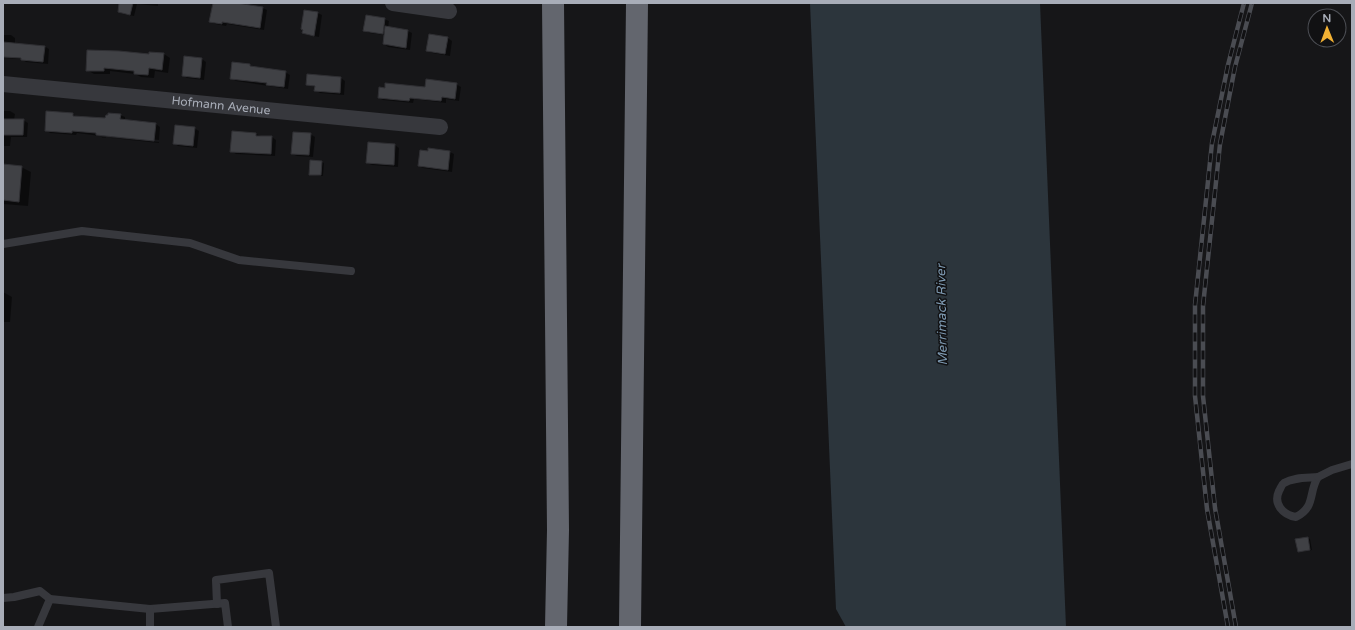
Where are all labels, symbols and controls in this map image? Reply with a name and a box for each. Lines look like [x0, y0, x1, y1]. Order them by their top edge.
north arrow [1307, 8, 1347, 48]
text: N [1322, 12, 1331, 25]
street label: Hofmann Avenue [171, 93, 271, 118]
water label: Merrimack River [933, 262, 951, 366]

